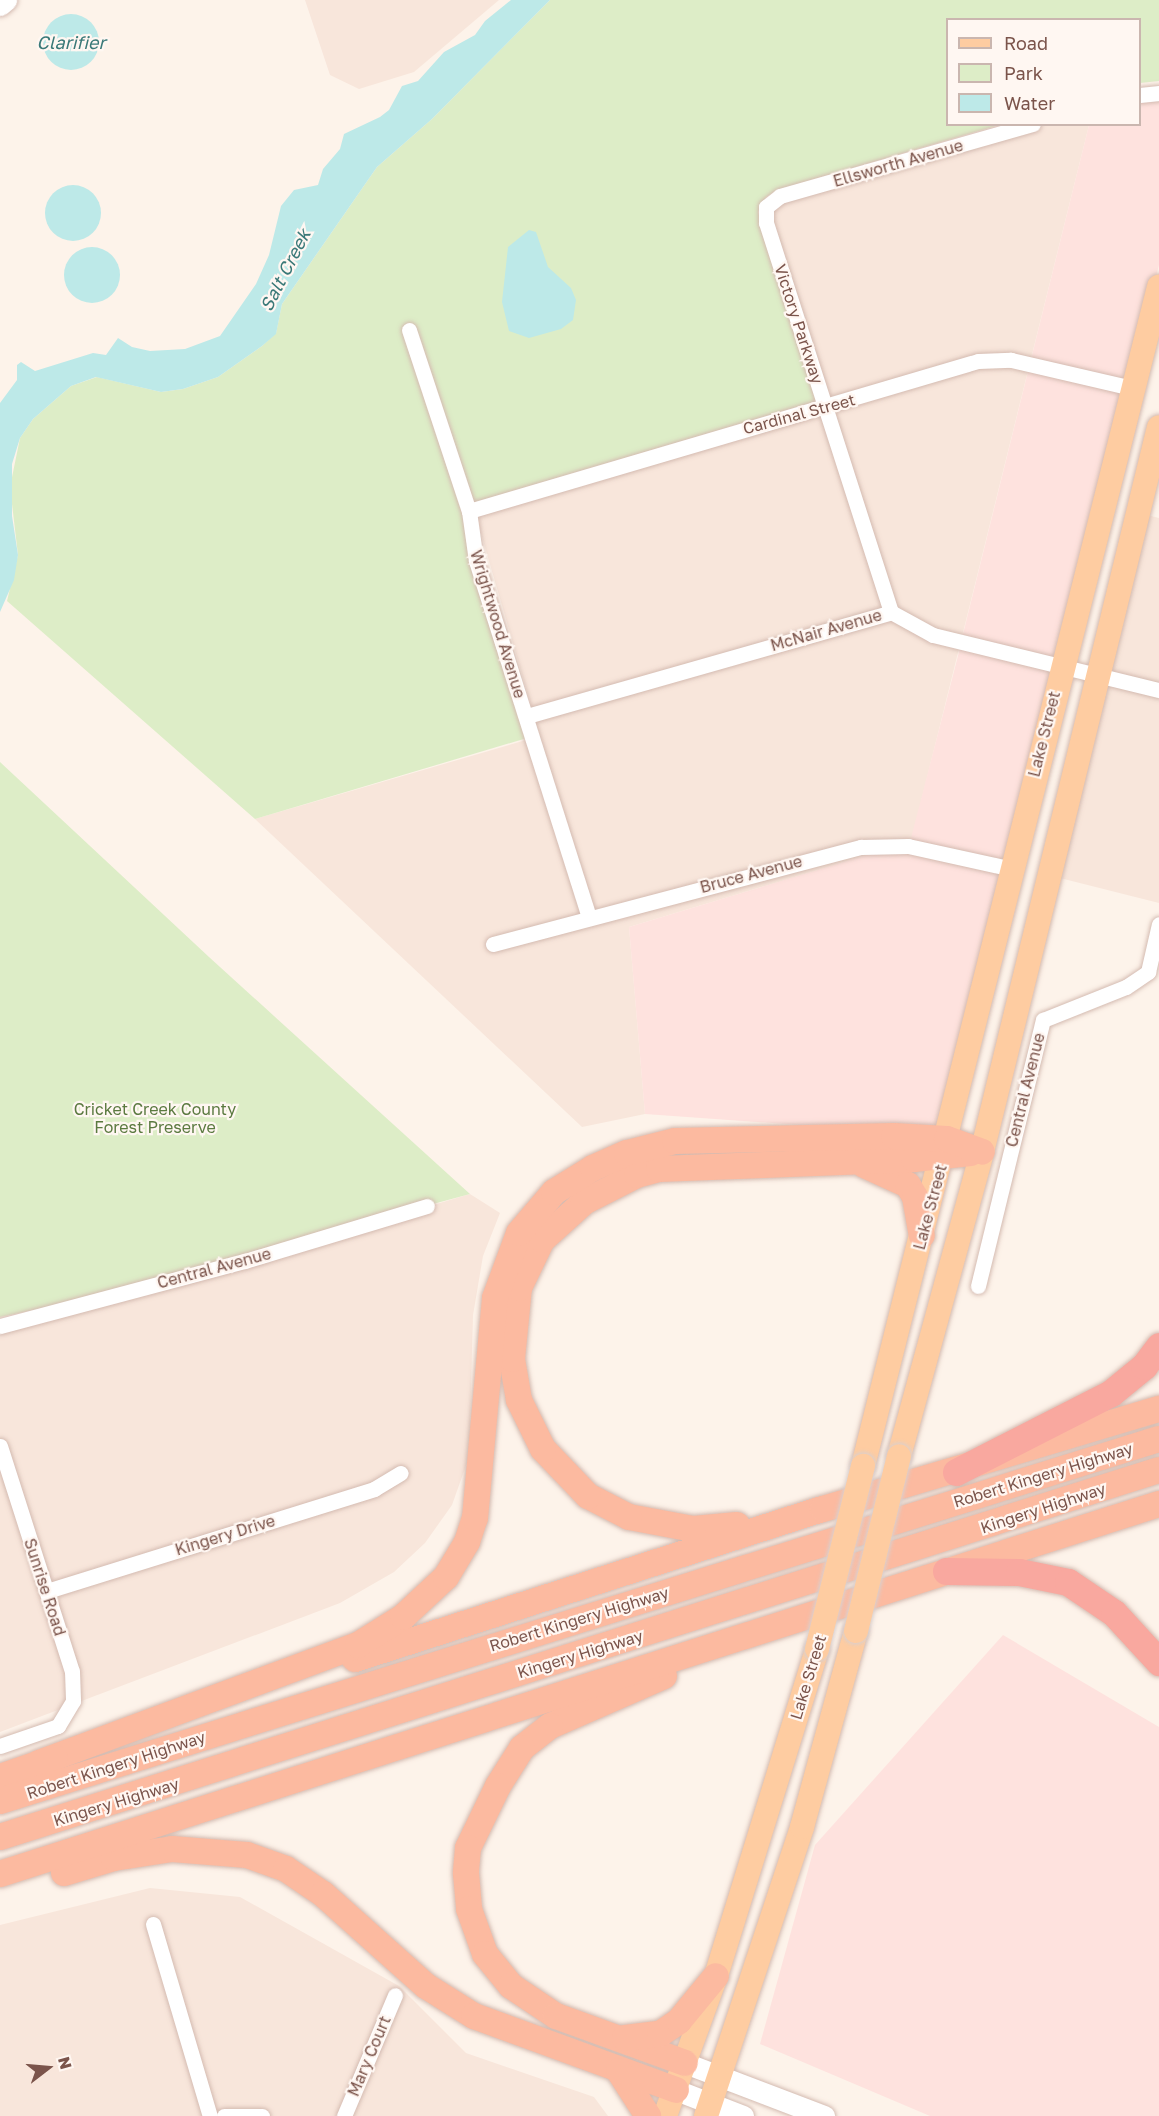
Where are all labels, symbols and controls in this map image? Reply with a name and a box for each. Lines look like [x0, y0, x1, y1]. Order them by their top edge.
legend [946, 18, 1141, 126]
water label: Clarifier [37, 31, 105, 53]
text: Road [1004, 32, 1048, 54]
text: Park [1004, 62, 1043, 84]
text: Water [1004, 92, 1055, 114]
street label: Ellsworth Avenue [831, 135, 965, 191]
water label: Salt Creek [255, 225, 315, 315]
street label: Victory Parkway [771, 262, 827, 386]
street label: Cardinal Street [741, 390, 857, 438]
street label: Wrightwood Avenue [466, 548, 530, 700]
street label: McNair Avenue [768, 605, 884, 655]
street label: Lake Street [1024, 689, 1064, 779]
street label: Bruce Avenue [698, 851, 804, 897]
street label: Central Avenue [1002, 1031, 1048, 1149]
park label: Cricket Creek County Forest Preserve [74, 1099, 236, 1137]
street label: Lake Street [909, 1162, 951, 1252]
street label: Central Avenue [155, 1244, 273, 1292]
street label: Robert Kingery Highway [951, 1439, 1135, 1511]
street label: Kingery Highway [978, 1479, 1108, 1537]
street label: Kingery Drive [173, 1511, 277, 1559]
street label: Sunrise Road [20, 1536, 70, 1638]
street label: Robert Kingery Highway [487, 1583, 671, 1655]
street label: Kingery Highway [515, 1626, 645, 1682]
street label: Lake Street [786, 1632, 830, 1722]
street label: Robert Kingery Highway [24, 1727, 208, 1803]
street label: Kingery Highway [51, 1774, 181, 1830]
street label: Mary Court [343, 2013, 395, 2099]
north arrow [18, 2038, 78, 2098]
text: N [54, 2054, 77, 2072]

